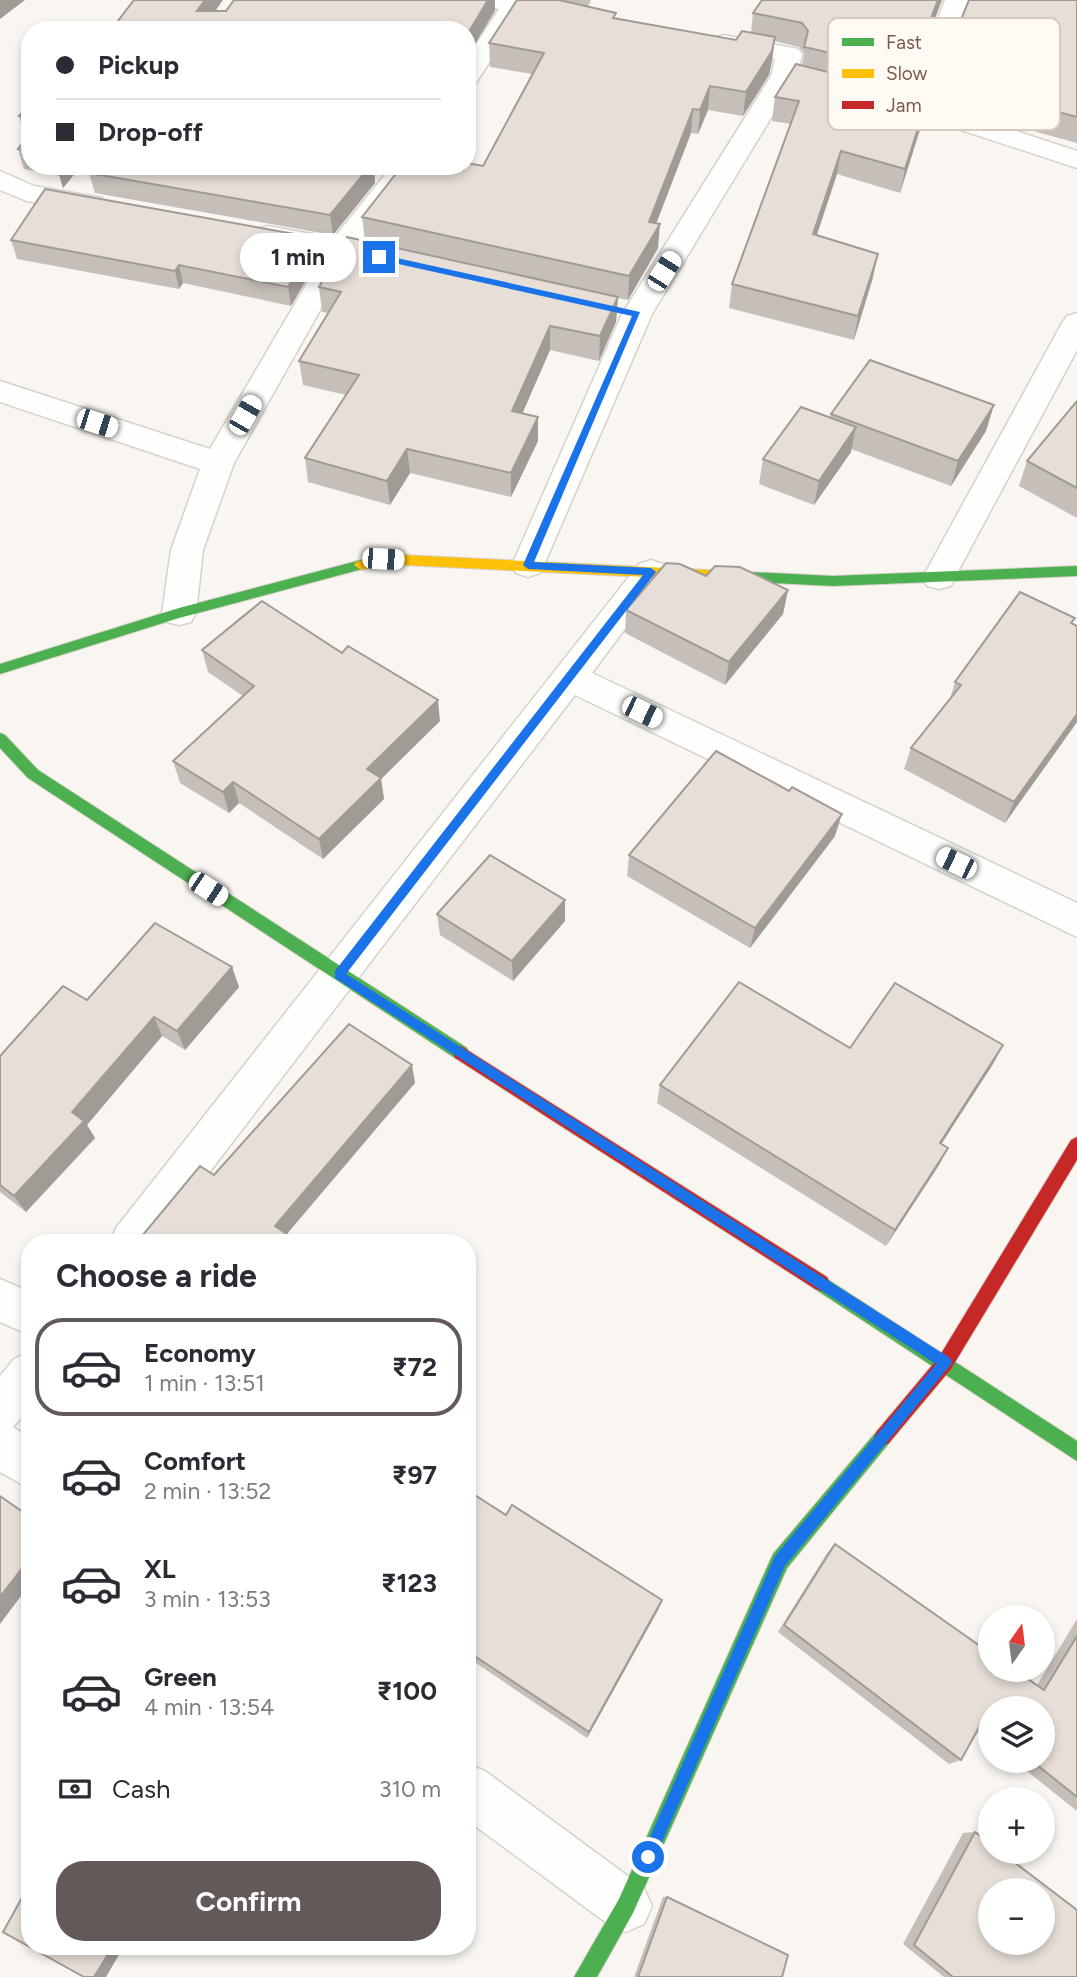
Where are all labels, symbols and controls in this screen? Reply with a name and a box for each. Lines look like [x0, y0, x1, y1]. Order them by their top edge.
legend [828, 18, 1060, 130]
text: Fast [886, 31, 922, 54]
text: Pickup [98, 49, 179, 81]
text: Slow [886, 62, 928, 85]
text: Jam [886, 94, 922, 117]
text: Drop-off [98, 116, 203, 148]
callout: 1 min [239, 232, 354, 282]
route end [363, 241, 395, 273]
text: 1 min [271, 243, 325, 271]
car [644, 248, 685, 294]
car [226, 392, 265, 438]
car [74, 407, 121, 439]
car [362, 547, 405, 571]
car [619, 693, 666, 731]
car [933, 844, 980, 882]
car [185, 869, 232, 909]
text: Choose a ride [56, 1257, 257, 1295]
icon: car [60, 1336, 123, 1399]
text: Economy [144, 1337, 256, 1369]
text: ₹72 [392, 1351, 437, 1383]
text: 1 min · 13:51 [144, 1369, 265, 1397]
icon: car [60, 1444, 123, 1507]
text: Comfort [144, 1445, 246, 1477]
text: ₹97 [392, 1459, 437, 1491]
text: 2 min · 13:52 [144, 1477, 271, 1505]
icon: car [60, 1552, 123, 1615]
text: XL [144, 1553, 176, 1585]
text: ₹123 [381, 1567, 437, 1599]
text: 3 min · 13:53 [144, 1585, 271, 1613]
north arrow [978, 1605, 1055, 1682]
map controls [978, 1605, 1055, 1955]
icon: car [60, 1660, 123, 1723]
text: Green [144, 1661, 217, 1693]
text: ₹100 [377, 1675, 437, 1707]
text: 4 min · 13:54 [144, 1693, 274, 1721]
button: layers [978, 1696, 1055, 1773]
icon: cash [56, 1770, 94, 1808]
text: Cash [112, 1773, 171, 1805]
text: 310 m [379, 1775, 441, 1803]
button: + [978, 1787, 1055, 1864]
route start [632, 1841, 664, 1873]
button: Confirm [56, 1861, 441, 1941]
button: − [978, 1878, 1055, 1955]

